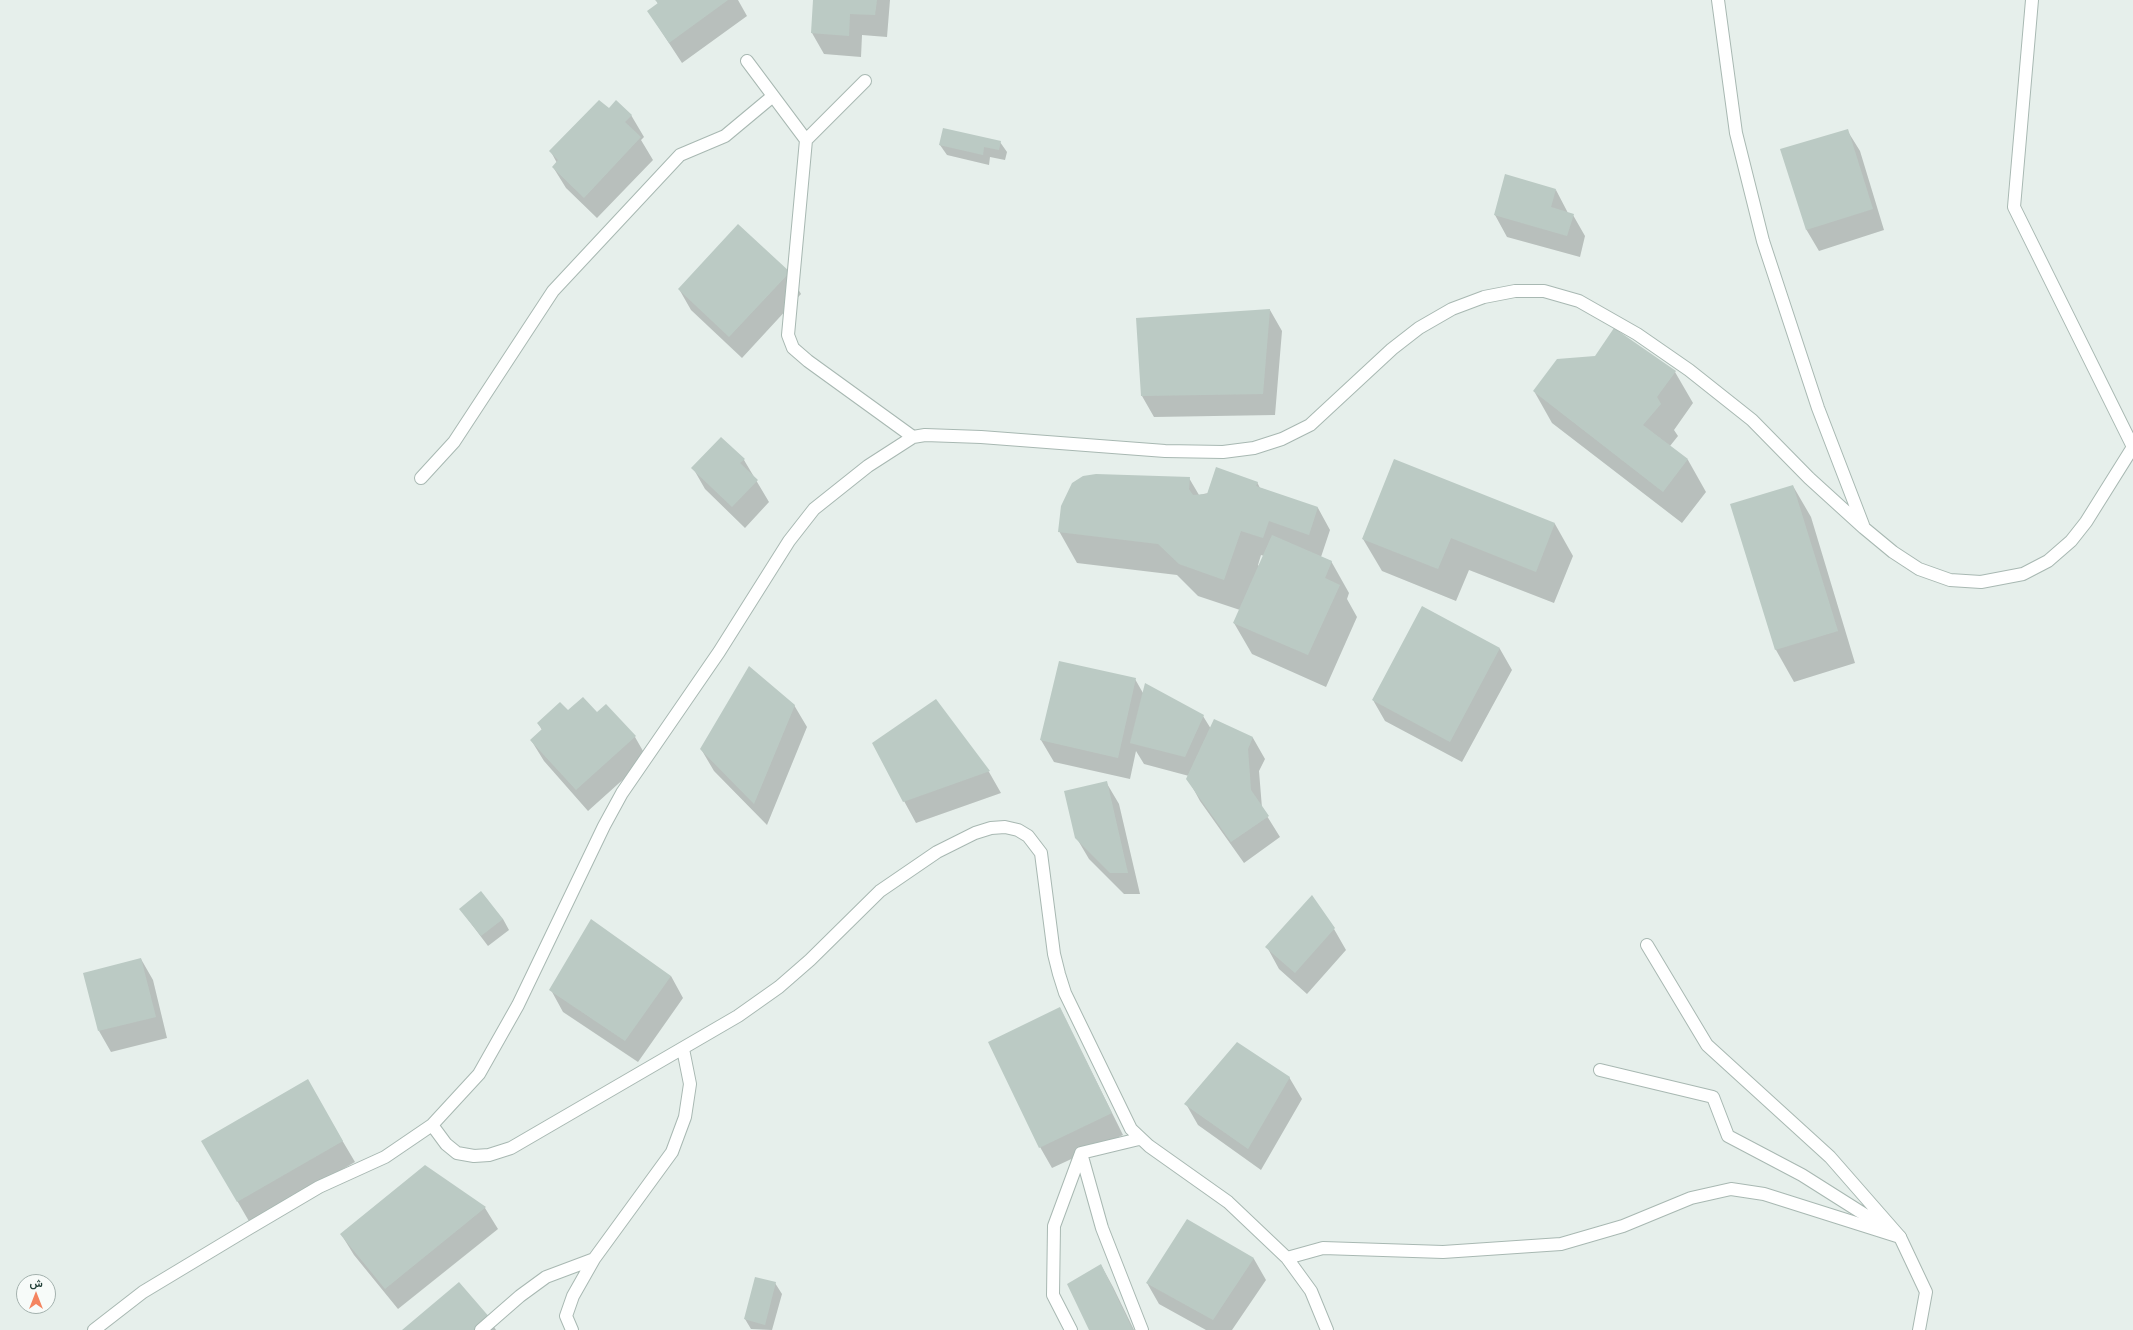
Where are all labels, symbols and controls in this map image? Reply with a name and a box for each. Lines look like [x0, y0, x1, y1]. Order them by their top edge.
north arrow [16, 1274, 56, 1314]
text: ش [29, 1276, 43, 1290]

